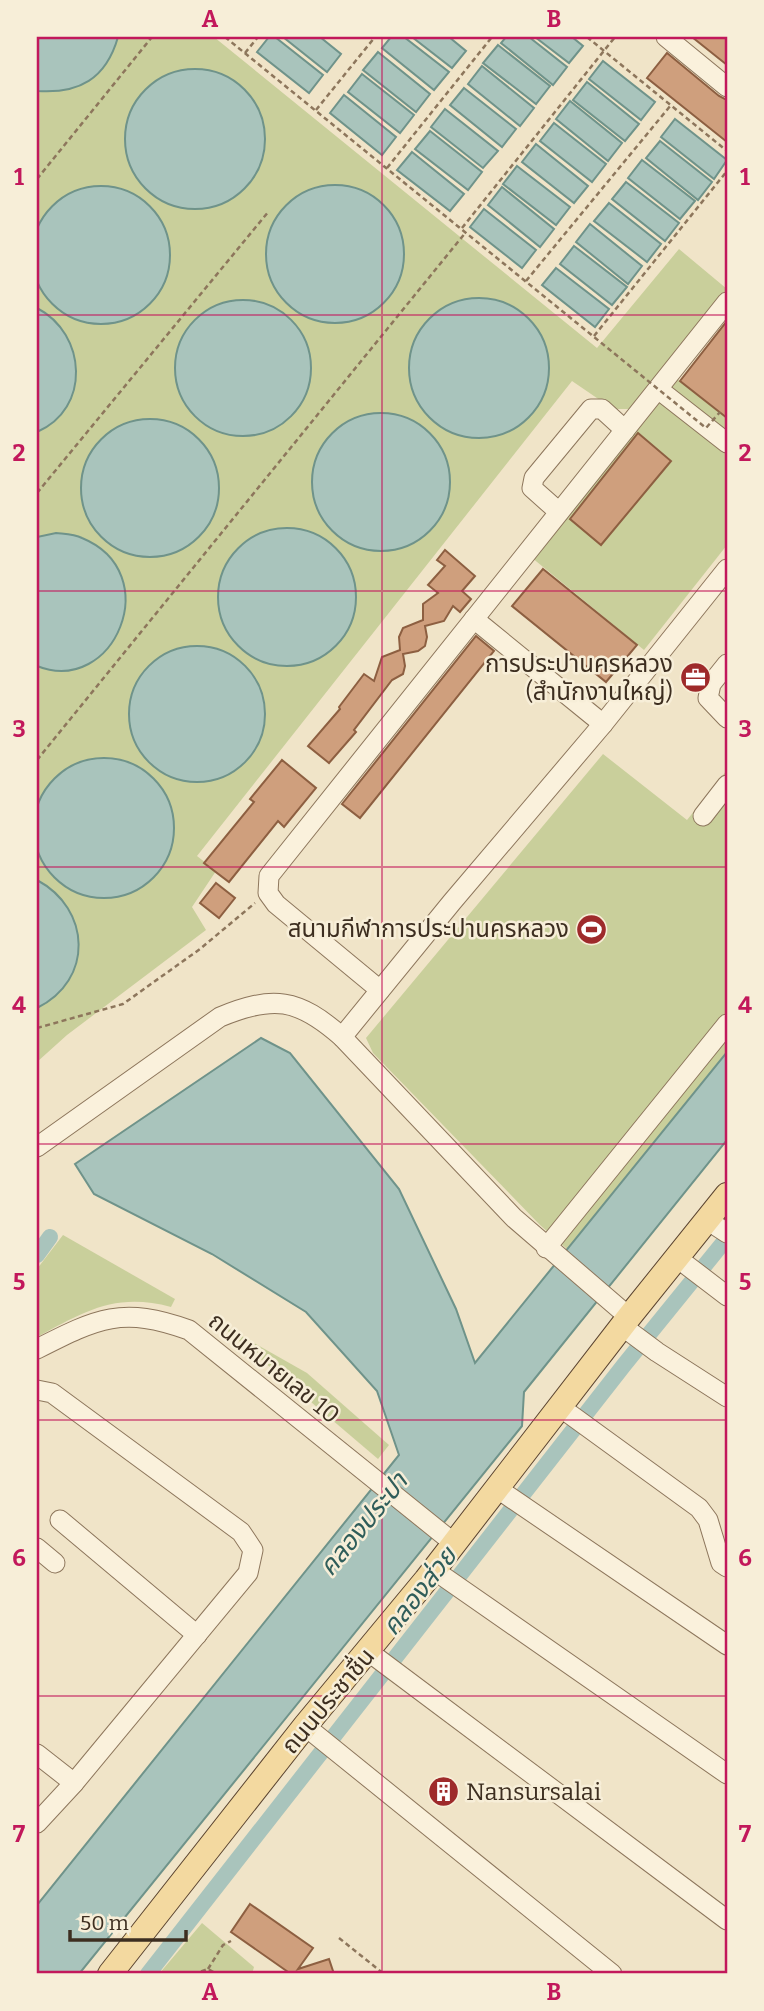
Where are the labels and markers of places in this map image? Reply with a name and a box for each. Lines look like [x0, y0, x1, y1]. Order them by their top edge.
place label: การประปานครหลวง (สำนักงานใหญ่) [485, 650, 673, 706]
office icon: การประปานครหลวง (สำนักงานใหญ่) [679, 661, 713, 695]
sports icon: สนามกีฬาการประปานครหลวง [575, 912, 609, 946]
place label: สนามกีฬาการประปานครหลวง [288, 915, 569, 943]
building icon: Nansursalai [426, 1775, 460, 1809]
place label: Nansursalai [466, 1778, 601, 1806]

